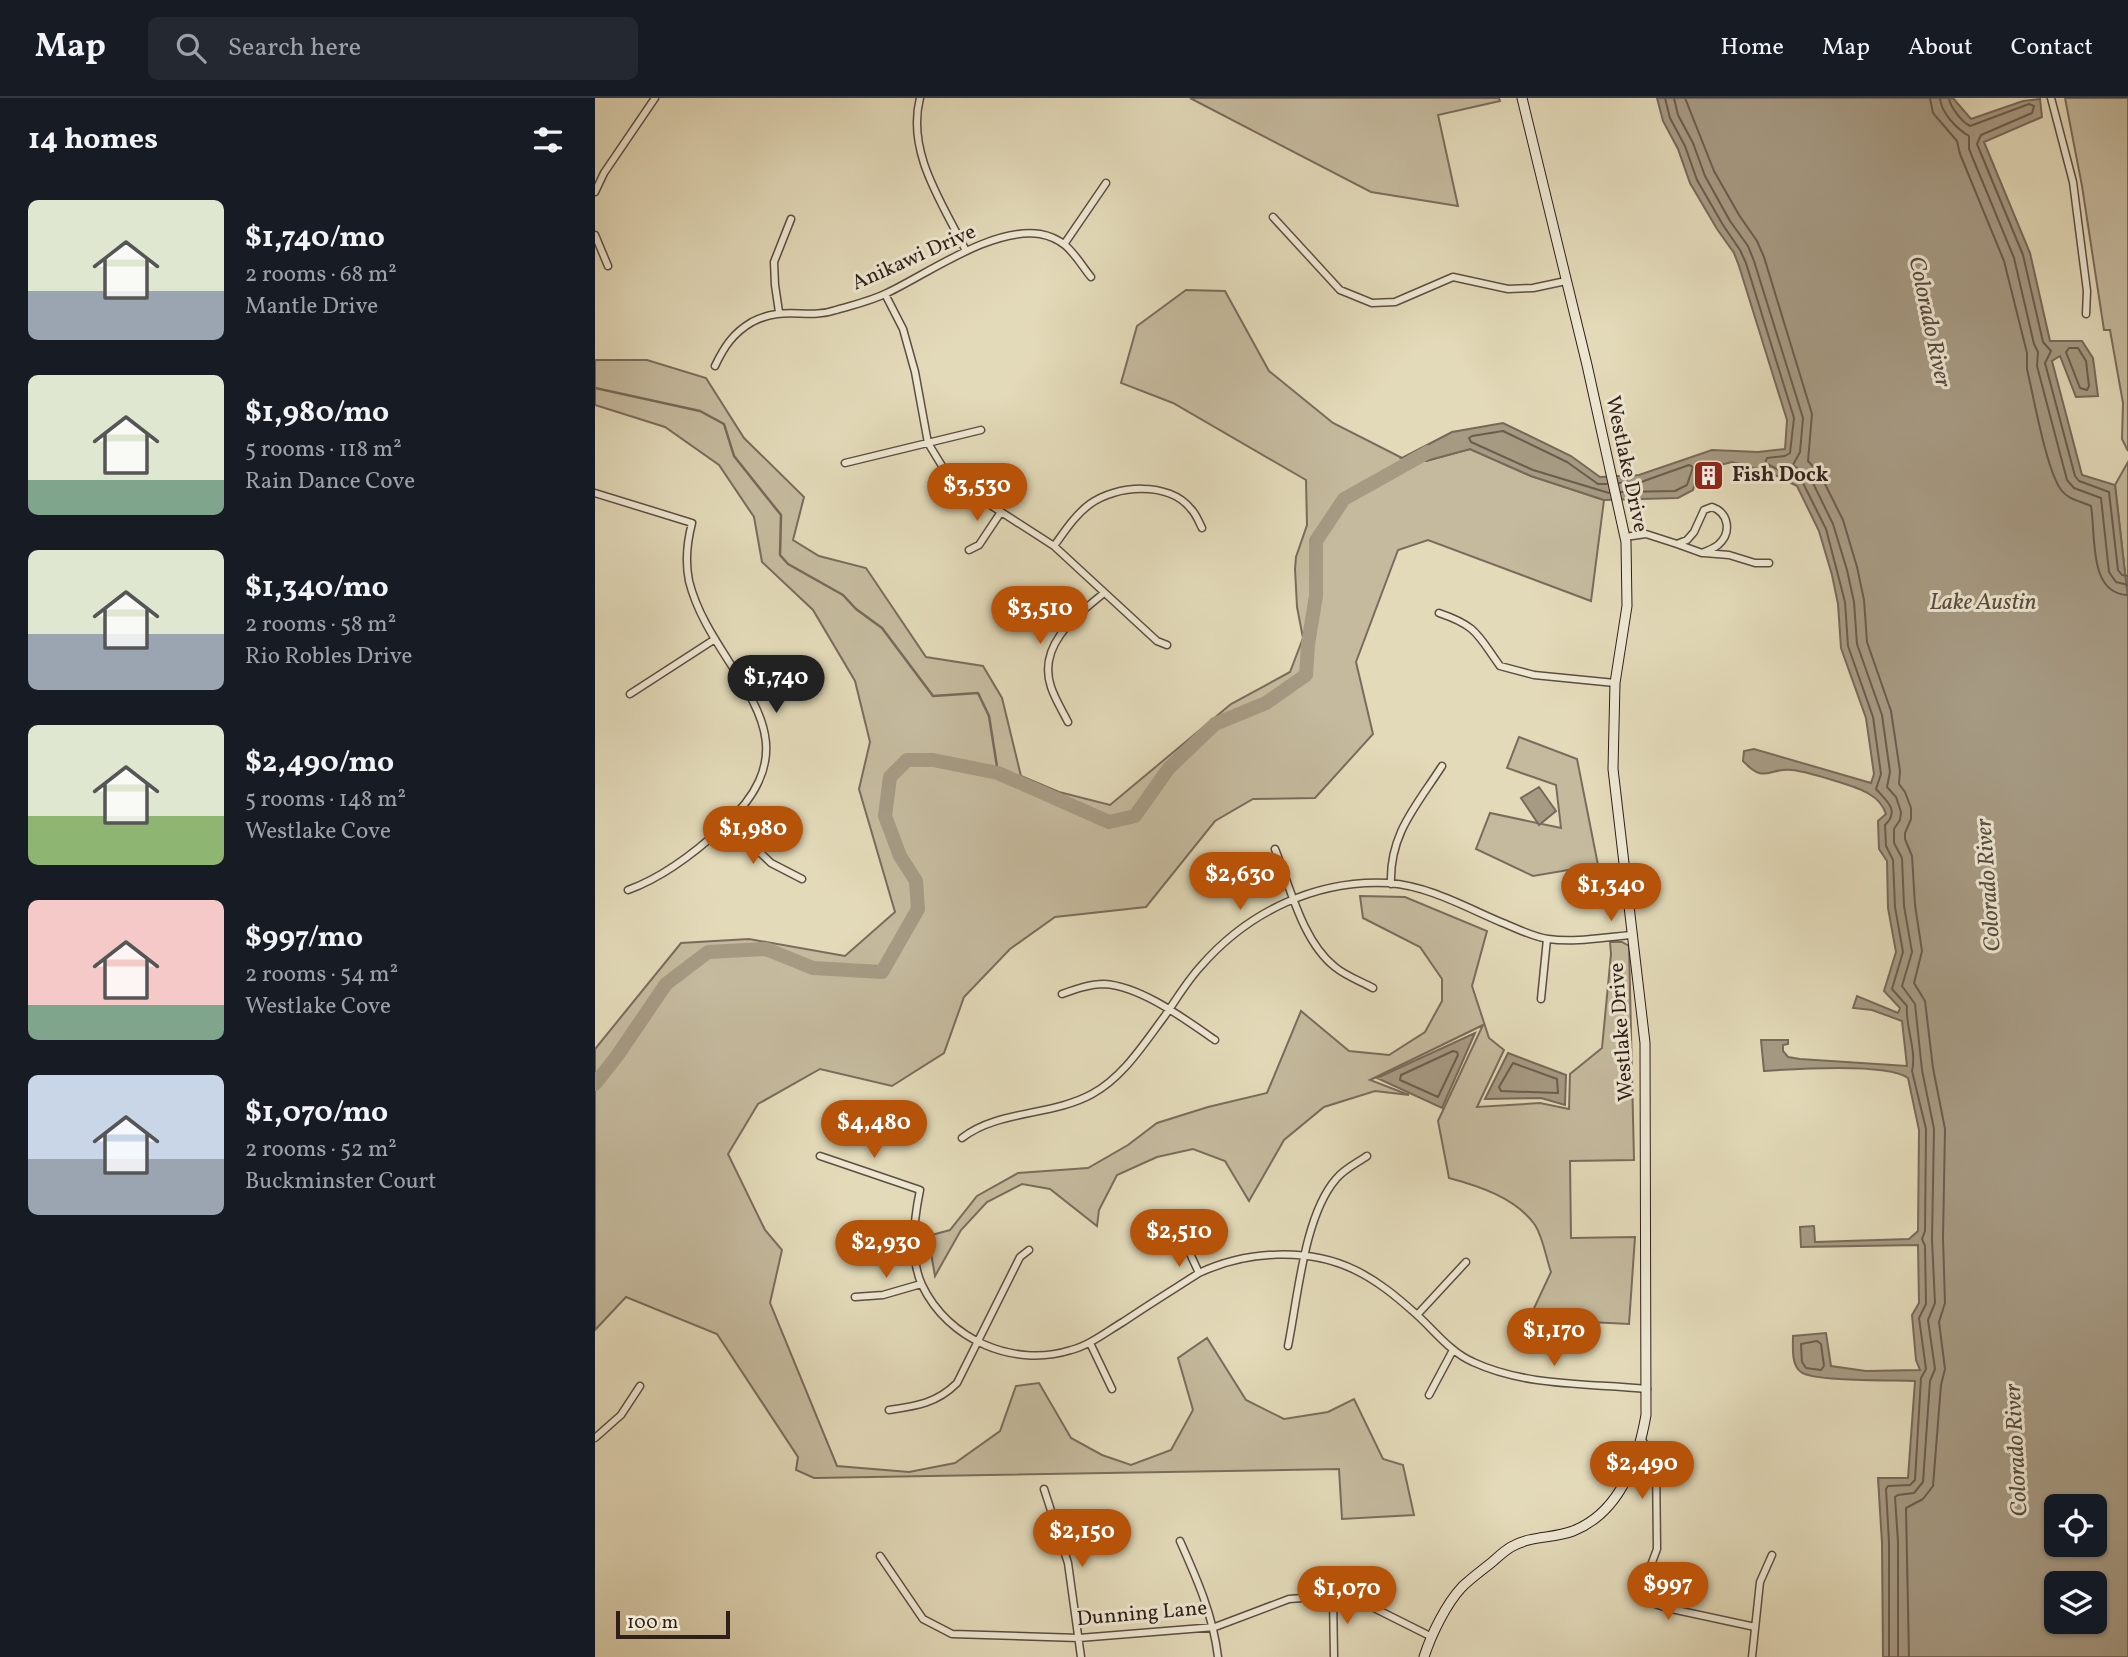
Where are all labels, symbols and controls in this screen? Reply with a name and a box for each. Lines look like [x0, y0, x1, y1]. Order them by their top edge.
search box [148, 17, 638, 80]
text: Map [35, 25, 106, 71]
icon: search [172, 29, 210, 67]
text: Search here [228, 30, 361, 66]
text: Home [1720, 31, 1784, 65]
text: Map [1822, 31, 1870, 65]
text: About [1908, 31, 1973, 65]
text: Contact [2011, 31, 2093, 65]
text: 14 homes [28, 119, 158, 161]
icon: filters [529, 121, 567, 159]
text: $1,740/mo [245, 217, 385, 259]
street label: Anikawi Drive [847, 218, 981, 298]
icon: home [84, 228, 168, 312]
water label: Colorado River [1899, 253, 1959, 391]
text: 2 rooms · 68 m² [245, 259, 397, 291]
text: Mantle Drive [245, 291, 378, 323]
text: $1,980/mo [245, 392, 389, 434]
street label: Westlake Drive [1597, 393, 1655, 535]
icon: home [84, 403, 168, 487]
text: 5 rooms · 118 m² [245, 434, 402, 466]
building icon: Fish Dock [1692, 458, 1726, 492]
place label: Fish Dock [1732, 461, 1829, 490]
pin: $3,530 [920, 464, 1034, 523]
text: Rain Dance Cove [245, 466, 415, 498]
text: $3,530 [943, 470, 1011, 502]
text: $1,340/mo [245, 567, 389, 609]
icon: home [84, 578, 168, 662]
pin: $3,510 [983, 587, 1097, 646]
water label: Lake Austin [1930, 587, 2037, 619]
text: $3,510 [1007, 593, 1073, 625]
text: 2 rooms · 58 m² [245, 609, 396, 641]
text: Rio Robles Drive [245, 641, 413, 673]
pin: $1,740 [719, 656, 833, 715]
text: $1,740 [744, 662, 808, 694]
text: $2,490/mo [245, 742, 394, 784]
icon: home [84, 753, 168, 837]
text: 5 rooms · 148 m² [245, 784, 406, 816]
pin: $1,980 [696, 806, 810, 866]
text: $1,980 [719, 813, 787, 845]
text: Westlake Cove [245, 816, 391, 848]
water label: Colorado River [1968, 817, 2010, 953]
pin: $2,630 [1183, 852, 1297, 912]
text: $2,630 [1205, 859, 1275, 891]
pin: $1,340 [1554, 864, 1668, 923]
text: $1,340 [1577, 870, 1645, 902]
text: $997/mo [245, 917, 363, 959]
icon: home [84, 928, 168, 1012]
text: 2 rooms · 54 m² [245, 959, 398, 991]
street label: Westlake Drive [1603, 962, 1641, 1102]
text: Westlake Cove [245, 991, 391, 1023]
text: $1,070/mo [245, 1092, 388, 1134]
pin: $4,480 [817, 1100, 931, 1160]
icon: home [84, 1103, 168, 1187]
text: $4,480 [837, 1107, 911, 1139]
text: 2 rooms · 52 m² [245, 1134, 397, 1166]
text: Buckminster Court [245, 1166, 436, 1198]
pin: $2,510 [1122, 1210, 1236, 1269]
text: $2,510 [1146, 1216, 1212, 1248]
pin: $2,930 [829, 1220, 943, 1280]
text: $2,930 [851, 1227, 921, 1259]
pin: $1,170 [1497, 1308, 1611, 1368]
text: $1,170 [1523, 1315, 1585, 1347]
water label: Colorado River [1998, 1382, 2036, 1517]
pin: $2,490 [1585, 1442, 1699, 1501]
text: $2,490 [1606, 1448, 1678, 1480]
map controls [2044, 1494, 2107, 1634]
button: locate [2044, 1494, 2107, 1557]
pin: $2,150 [1025, 1510, 1139, 1569]
text: $2,150 [1049, 1516, 1115, 1548]
pin: $997 [1627, 1562, 1709, 1622]
pin: $1,070 [1290, 1566, 1404, 1626]
text: $997 [1643, 1569, 1693, 1601]
button: layers [2044, 1571, 2107, 1634]
text: $1,070 [1313, 1573, 1381, 1605]
street label: Dunning Lane [1076, 1594, 1208, 1634]
scale bar [616, 1608, 730, 1640]
text: 100 m [627, 1610, 678, 1636]

